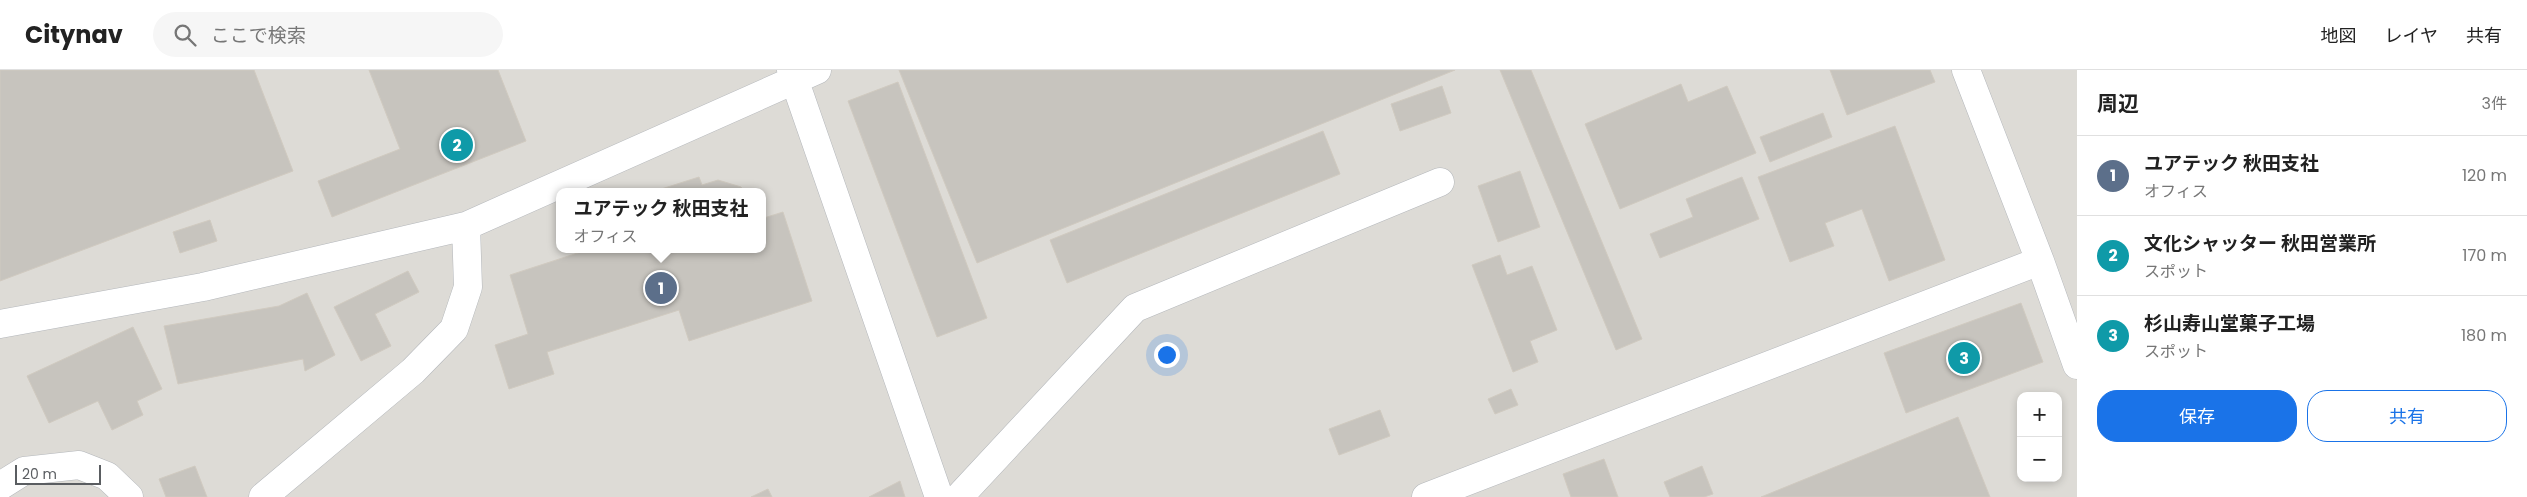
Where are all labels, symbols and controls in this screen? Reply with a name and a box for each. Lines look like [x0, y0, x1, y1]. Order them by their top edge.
search box [153, 12, 503, 57]
text: Citynav [25, 18, 123, 51]
icon: search [171, 21, 199, 49]
text: ここで検索 [211, 22, 306, 49]
text: 地図 [2321, 23, 2357, 48]
text: レイヤ [2385, 23, 2438, 48]
text: 共有 [2466, 23, 2502, 48]
text: 周辺 [2097, 89, 2139, 118]
text: 3件 [2482, 92, 2507, 115]
pin: 2 [441, 126, 473, 164]
text: ユアテック 秋田支社 [2144, 150, 2319, 177]
text: 1 [2110, 164, 2116, 187]
text: 120 m [2462, 164, 2507, 187]
text: オフィス [2144, 180, 2208, 203]
popup [556, 188, 766, 253]
text: ユアテック 秋田支社 [573, 195, 749, 222]
text: オフィス [573, 225, 637, 248]
text: 文化シャッター 秋田営業所 [2144, 230, 2376, 257]
text: 2 [2108, 244, 2118, 267]
text: 170 m [2462, 244, 2507, 267]
text: スポット [2144, 260, 2208, 283]
pin: 1 [645, 269, 677, 307]
text: 杉山寿山堂菓子工場 [2144, 310, 2315, 337]
text: 3 [2108, 324, 2118, 347]
text: 180 m [2461, 324, 2507, 347]
pin: 3 [1948, 339, 1980, 377]
text: スポット [2144, 340, 2208, 363]
your location [1154, 342, 1180, 368]
button: 保存 [2097, 390, 2297, 442]
button: 共有 [2307, 390, 2507, 442]
map controls [2017, 392, 2062, 482]
button: + [2017, 392, 2062, 437]
button: − [2017, 437, 2062, 482]
scale bar [15, 462, 101, 485]
text: 20 m [22, 464, 57, 484]

